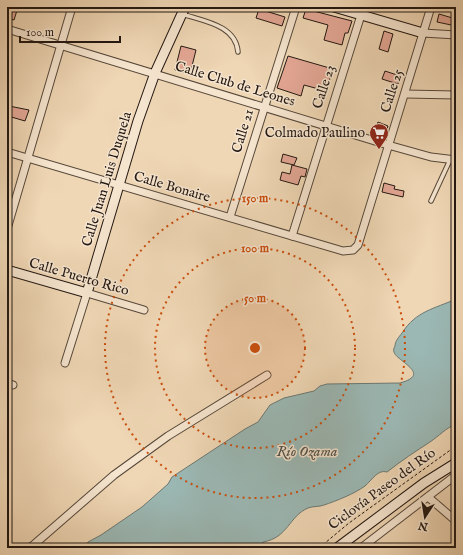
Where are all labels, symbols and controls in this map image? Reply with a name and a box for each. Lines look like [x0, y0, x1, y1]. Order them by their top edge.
scale bar [20, 18, 120, 44]
text: 100 m [26, 25, 54, 40]
street label: Calle Club de Leones [173, 57, 297, 111]
street label: Calle 23 [308, 63, 340, 111]
street label: Calle 25 [377, 67, 407, 115]
street label: Calle 21 [228, 107, 258, 155]
street label: Calle Juan Luis Duquela [78, 108, 136, 249]
supermarket icon: Colmado Paulino [368, 122, 390, 150]
place label: Colmado Paulino [265, 124, 365, 142]
street label: Calle Bonaire [132, 167, 213, 207]
text: 150 m [242, 191, 269, 206]
text: 100 m [241, 241, 270, 256]
street label: Calle Puerto Rico [27, 254, 132, 300]
text: 50 m [244, 291, 267, 306]
centre of rings [248, 341, 262, 355]
water label: Río Ozama [277, 442, 338, 461]
street label: Ciclovía Paseo del Río [325, 444, 440, 534]
north arrow [405, 497, 445, 537]
text: N [417, 518, 430, 534]

